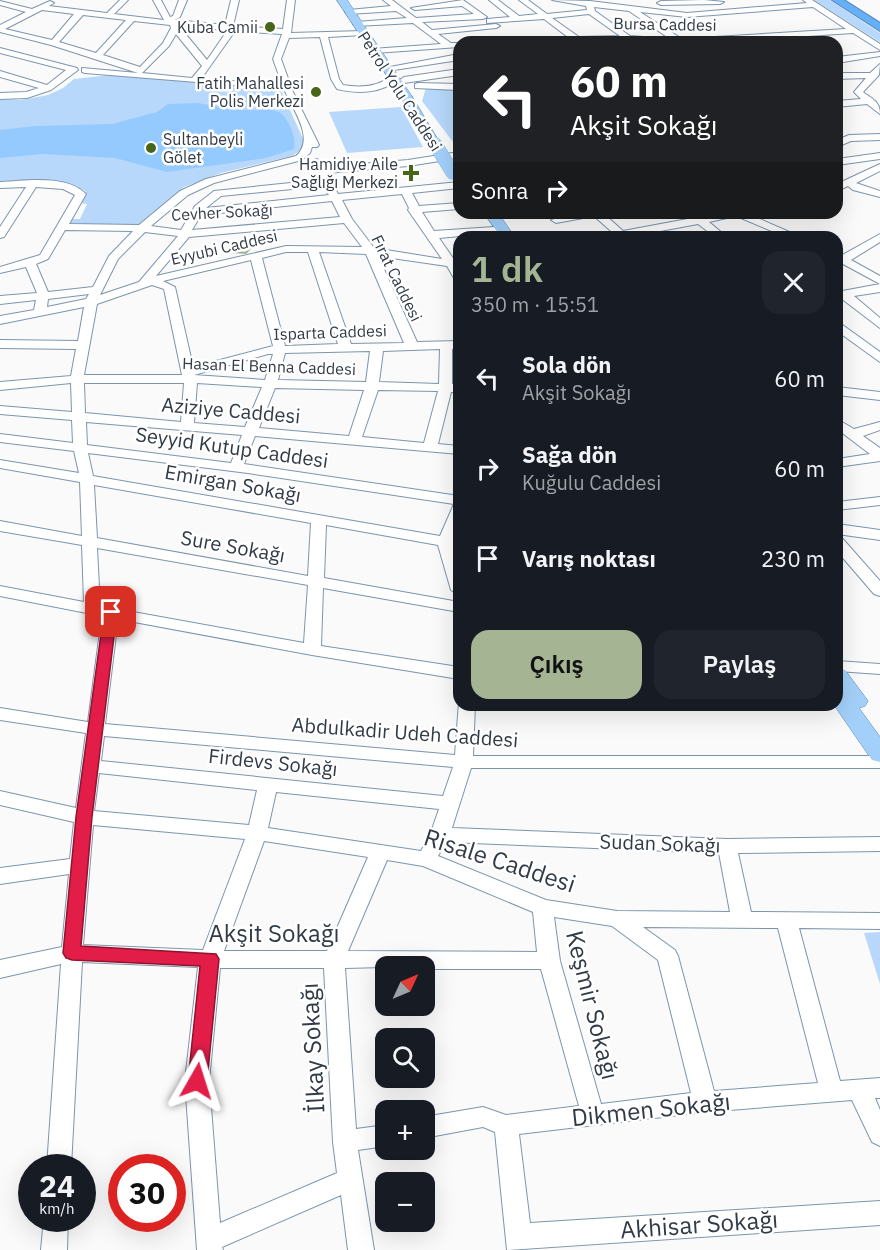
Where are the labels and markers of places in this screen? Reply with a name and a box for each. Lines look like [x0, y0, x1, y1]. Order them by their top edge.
place label: Kuba Camii [177, 17, 258, 37]
marker: Kuba Camii [263, 20, 277, 34]
place label: Fatih Mahallesi Polis Merkezi [196, 73, 304, 111]
marker: Fatih Mahallesi Polis Merkezi [309, 85, 323, 99]
place label: Sultanbeyli Gölet [163, 129, 243, 167]
marker: Sultanbeyli Gölet [144, 141, 158, 155]
place label: Hamidiye Aile Sağlığı Merkezi [291, 154, 398, 192]
marker: Hamidiye Aile Sağlığı Merkezi [402, 164, 420, 182]
pin [85, 586, 136, 637]

